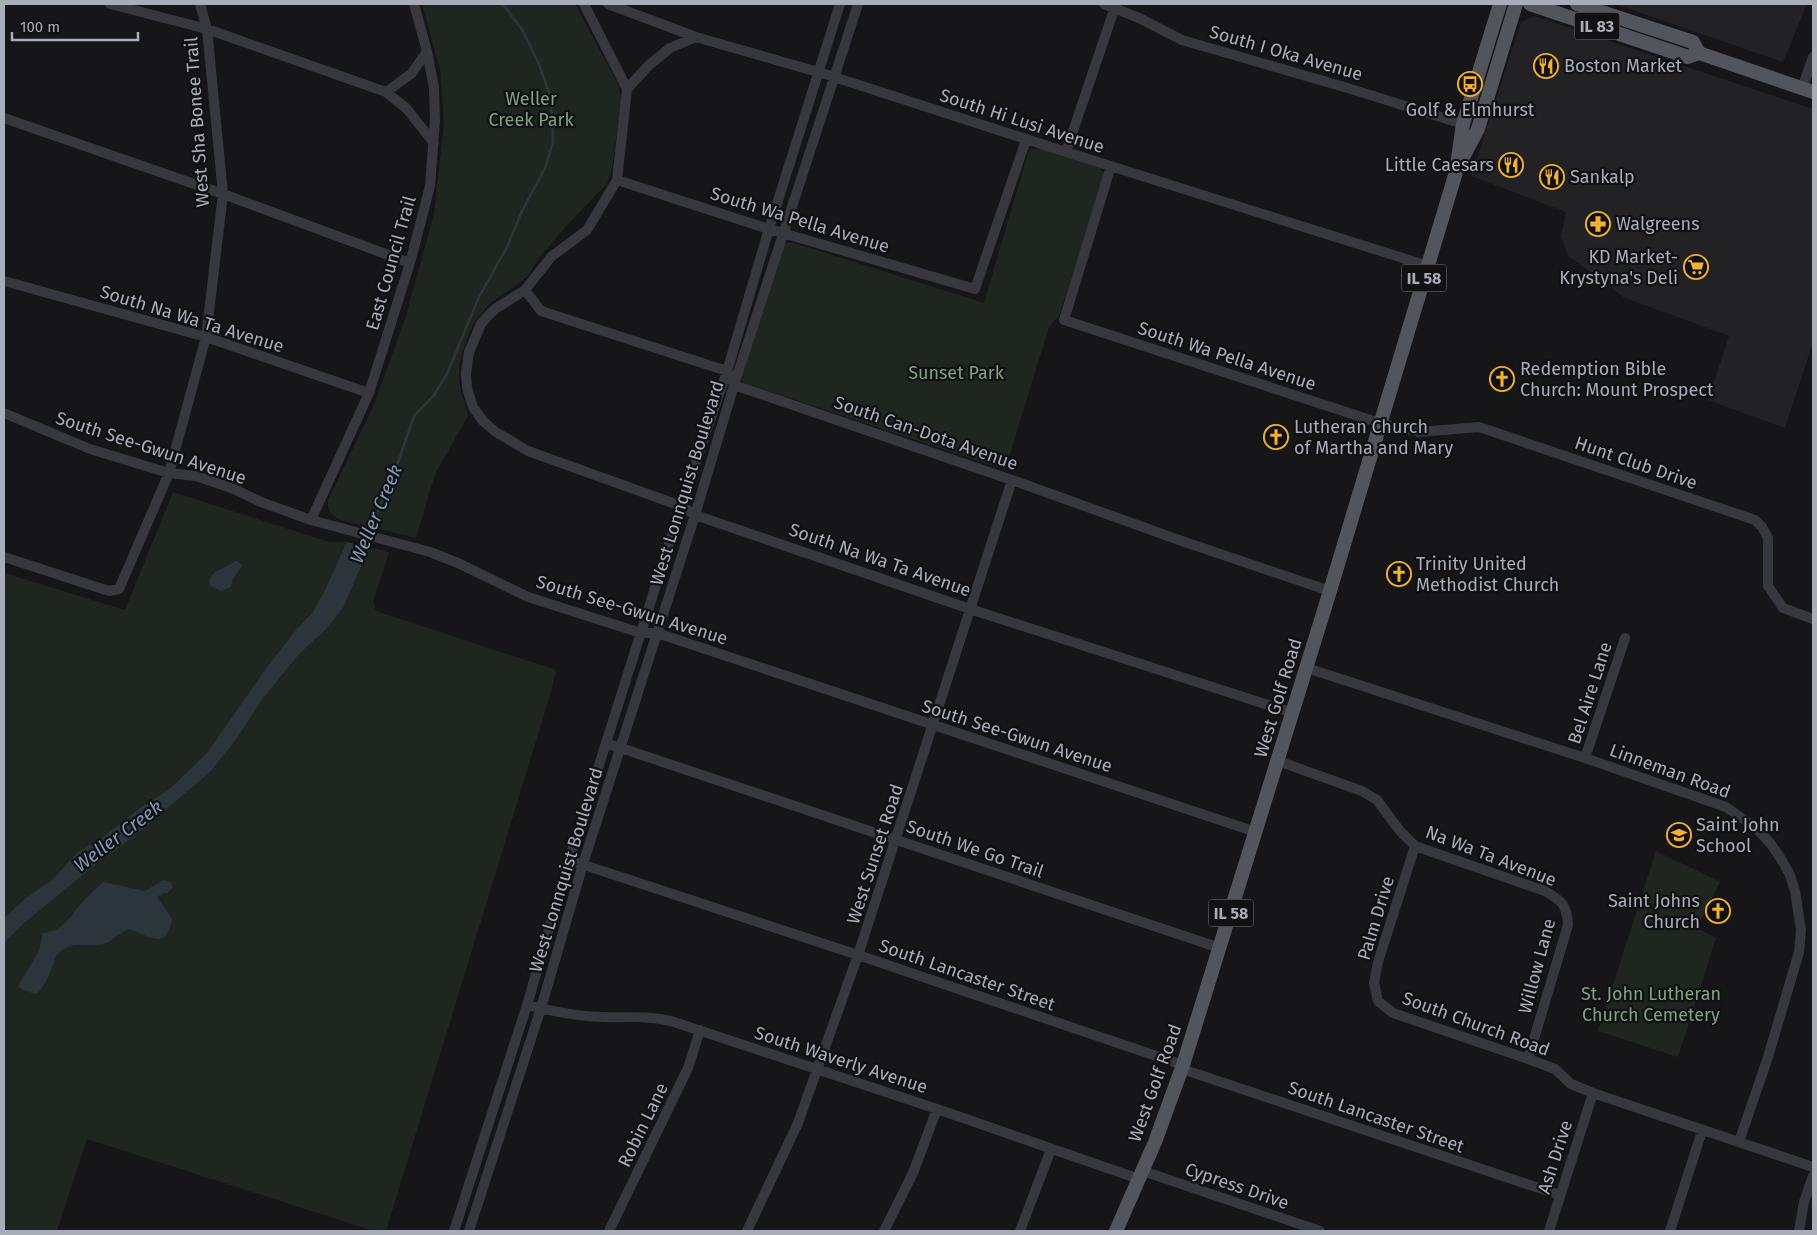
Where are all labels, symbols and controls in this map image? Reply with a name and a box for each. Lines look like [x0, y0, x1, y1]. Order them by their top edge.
scale bar [12, 10, 139, 42]
road number: IL 83 [1574, 12, 1620, 40]
text: 100 m [20, 18, 60, 36]
street label: South I Oka Avenue [1207, 21, 1365, 85]
street label: West Sha Bonee Trail [180, 36, 214, 208]
restaurant icon: Boston Market [1533, 53, 1559, 79]
place label: Boston Market [1564, 55, 1683, 77]
bus stop icon: Golf & Elmhurst [1457, 71, 1483, 97]
street label: South Hi Lusi Avenue [937, 84, 1107, 158]
park label: Weller Creek Park [488, 88, 574, 131]
place label: Golf & Elmhurst [1406, 99, 1535, 121]
restaurant icon: Little Caesars [1498, 152, 1524, 178]
place label: Little Caesars [1385, 154, 1494, 176]
restaurant icon: Sankalp [1539, 164, 1565, 190]
place label: Sankalp [1570, 166, 1635, 188]
street label: South Wa Pella Avenue [708, 182, 892, 258]
street label: East Council Trail [361, 193, 421, 333]
pharmacy icon: Walgreens [1585, 211, 1611, 237]
place label: Walgreens [1616, 213, 1700, 235]
place label: KD Market- Krystyna's Deli [1559, 246, 1678, 289]
supermarket icon: KD Market- Krystyna's Deli [1683, 254, 1709, 280]
road number: IL 58 [1402, 264, 1446, 292]
street label: South Na Wa Ta Avenue [97, 281, 287, 357]
street label: South Wa Pella Avenue [1135, 317, 1319, 395]
place label: Redemption Bible Church: Mount Prospect [1520, 358, 1714, 401]
park label: Sunset Park [908, 362, 1005, 384]
church icon: Redemption Bible Church: Mount Prospect [1489, 366, 1515, 392]
street label: West Lonnquist Boulevard [645, 378, 729, 588]
street label: South Can-Dota Avenue [831, 391, 1021, 475]
street label: South See-Gwun Avenue [53, 407, 249, 489]
place label: Lutheran Church of Martha and Mary [1294, 416, 1453, 459]
church icon: Lutheran Church of Martha and Mary [1263, 424, 1289, 450]
street label: Hunt Club Drive [1572, 432, 1700, 494]
water label: Weller Creek [345, 461, 407, 567]
street label: South Na Wa Ta Avenue [786, 518, 974, 602]
place label: Trinity United Methodist Church [1416, 553, 1559, 596]
church icon: Trinity United Methodist Church [1386, 561, 1412, 587]
street label: South See-Gwun Avenue [534, 570, 730, 650]
street label: West Golf Road [1249, 636, 1307, 760]
street label: Bel Aire Lane [1563, 639, 1617, 747]
street label: South See-Gwun Avenue [919, 695, 1115, 777]
street label: Linneman Road [1607, 739, 1733, 803]
street label: West Lonnquist Boulevard [524, 765, 608, 975]
street label: West Sunset Road [842, 781, 908, 927]
water label: Weller Creek [69, 795, 167, 877]
place label: Saint John School [1696, 814, 1780, 857]
street label: South We Go Trail [903, 815, 1047, 883]
street label: Na Wa Ta Avenue [1422, 821, 1560, 891]
school or university icon: Saint John School [1666, 822, 1692, 848]
street label: Palm Drive [1353, 873, 1399, 963]
place label: Saint Johns Church [1608, 890, 1700, 933]
church icon: Saint Johns Church [1705, 898, 1731, 924]
road number: IL 58 [1208, 900, 1254, 926]
street label: Willow Lane [1514, 916, 1560, 1016]
street label: South Lancaster Street [876, 935, 1058, 1016]
park label: St. John Lutheran Church Cemetery [1581, 983, 1721, 1026]
street label: South Church Road [1399, 987, 1553, 1061]
street label: West Golf Road [1124, 1021, 1186, 1145]
street label: South Waverly Avenue [752, 1022, 930, 1098]
street label: South Lancaster Street [1285, 1077, 1467, 1158]
street label: Robin Lane [613, 1079, 673, 1171]
street label: Ash Drive [1533, 1117, 1577, 1197]
street label: Cypress Drive [1182, 1158, 1292, 1214]

